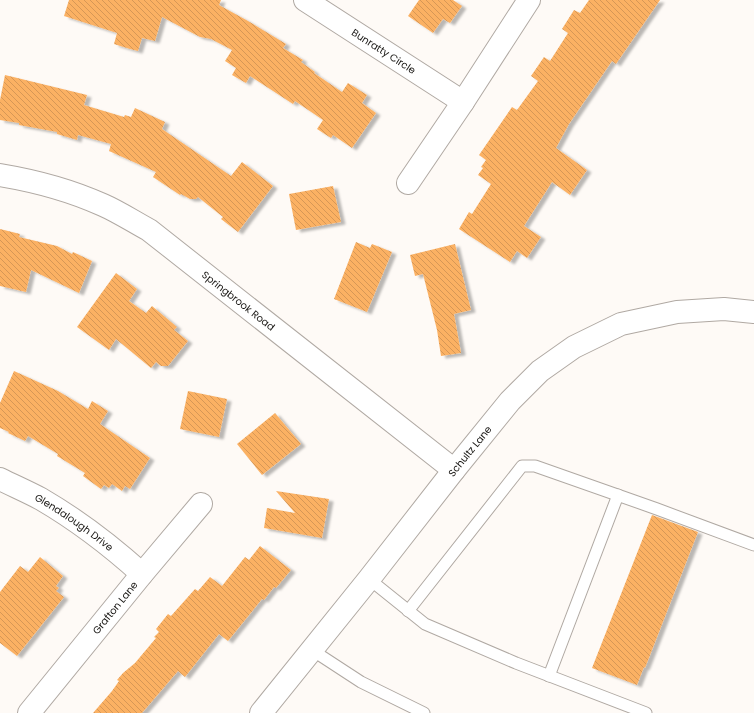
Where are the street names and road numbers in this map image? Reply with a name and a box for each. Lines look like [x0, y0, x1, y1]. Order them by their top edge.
street label: Bunratty Circle [349, 25, 419, 77]
street label: Springbrook Road [199, 267, 278, 334]
street label: Schultz Lane [444, 422, 495, 480]
street label: Glendalough Drive [32, 490, 117, 554]
street label: Grafton Lane [89, 578, 141, 637]

